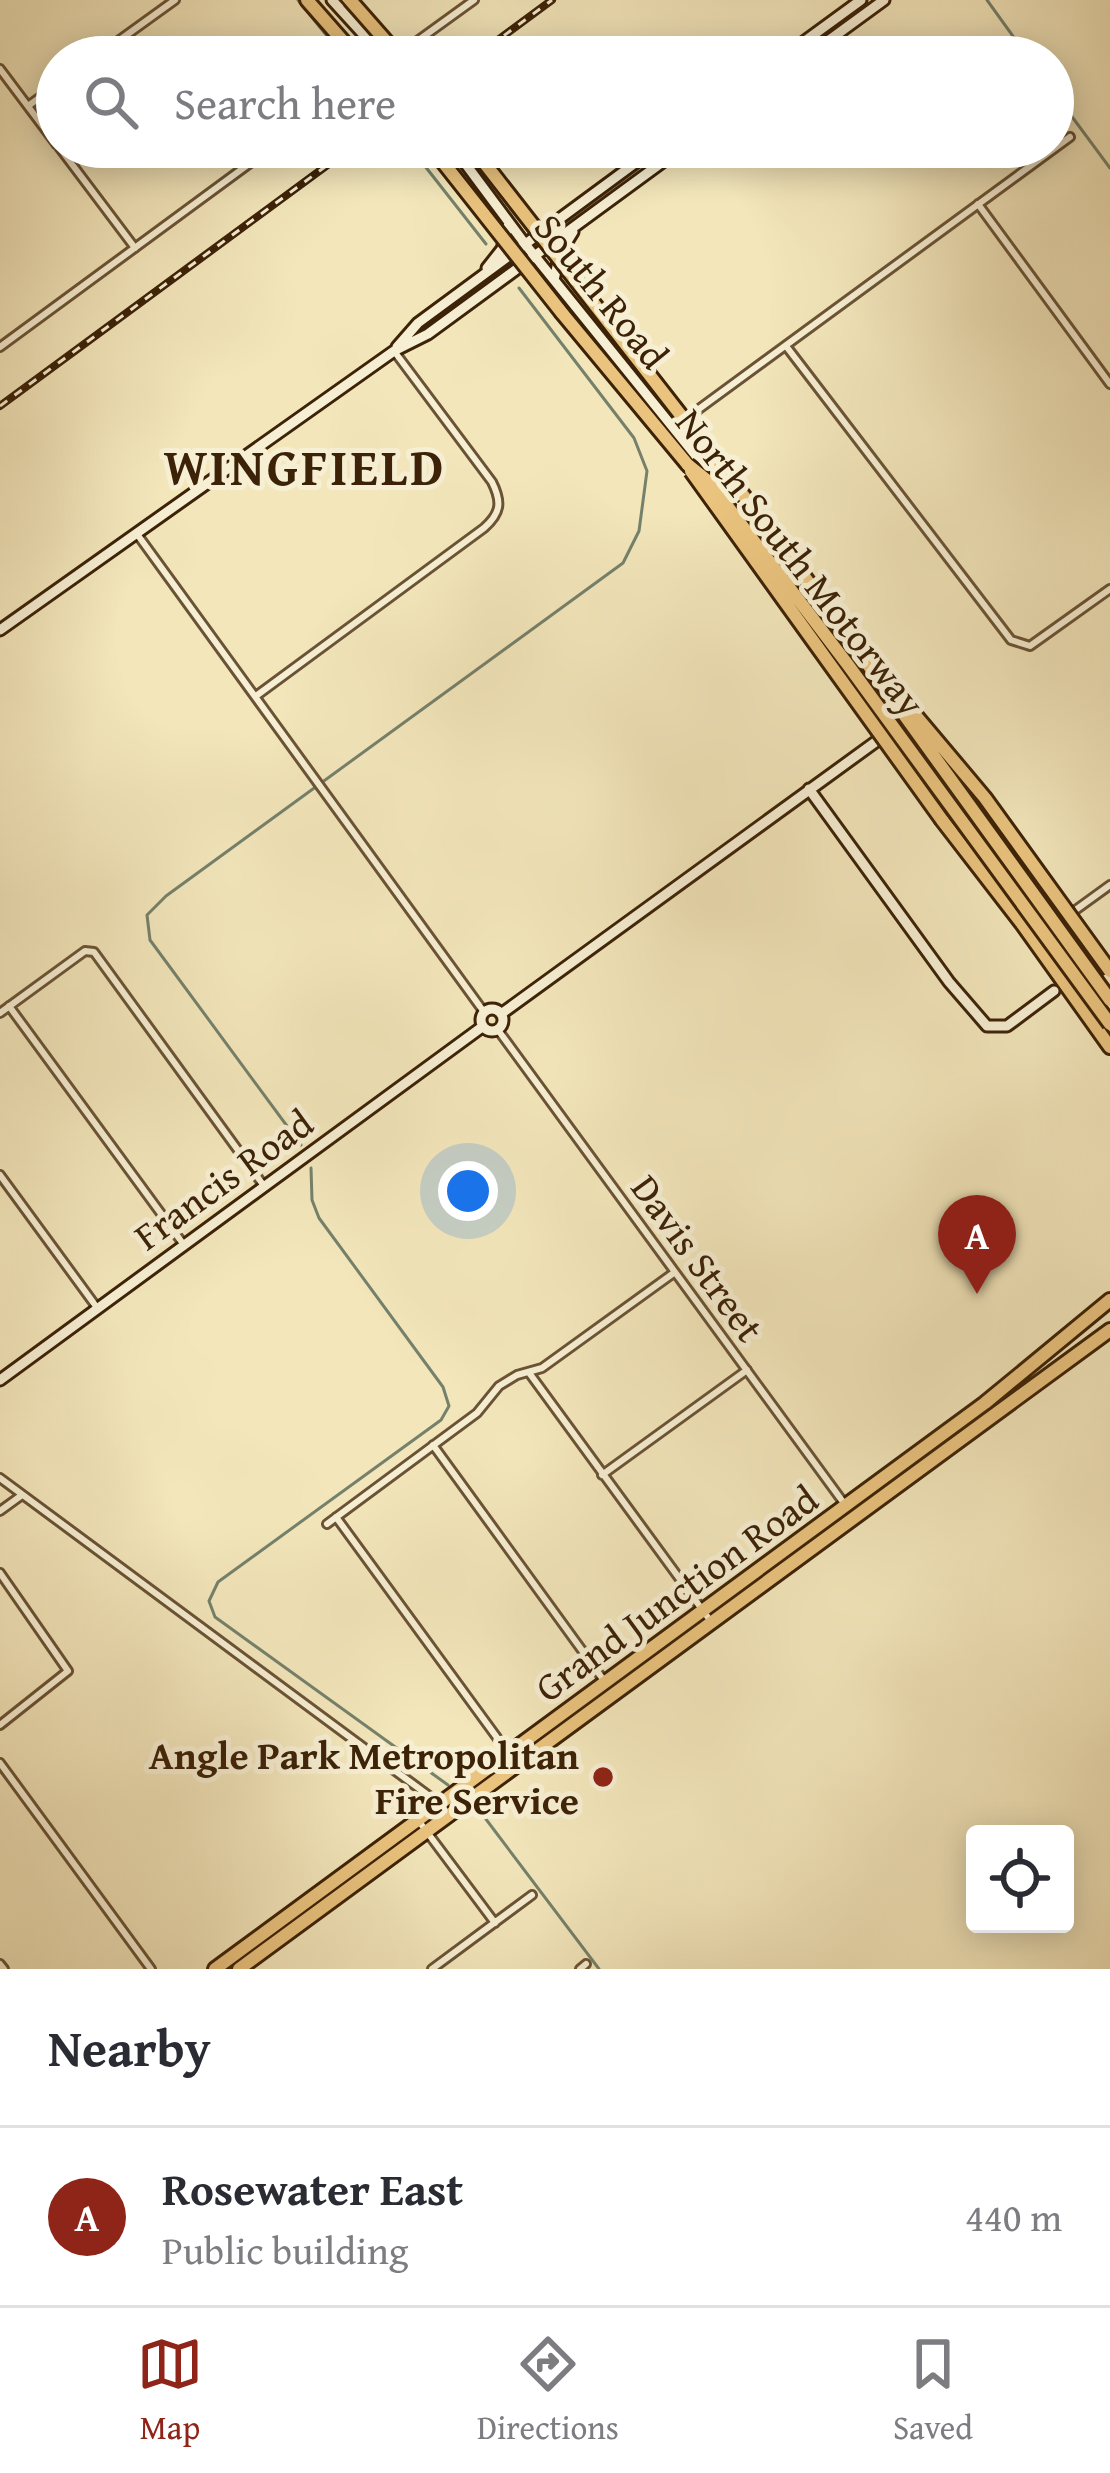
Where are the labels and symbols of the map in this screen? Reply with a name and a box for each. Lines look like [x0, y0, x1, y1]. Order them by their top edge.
street label: South Road [522, 201, 683, 381]
street label: North South Motorway [663, 396, 940, 728]
district label: WINGFIELD [163, 429, 447, 504]
street label: Francis Road [121, 1094, 324, 1263]
your location [438, 1161, 498, 1221]
street label: Davis Street [618, 1162, 779, 1353]
pin: A [938, 1195, 1016, 1294]
street label: Grand Junction Road [522, 1470, 829, 1715]
place label: Angle Park Metropolitan Fire Service [149, 1726, 579, 1828]
marker: Angle Park Metropolitan Fire Service [590, 1764, 616, 1790]

